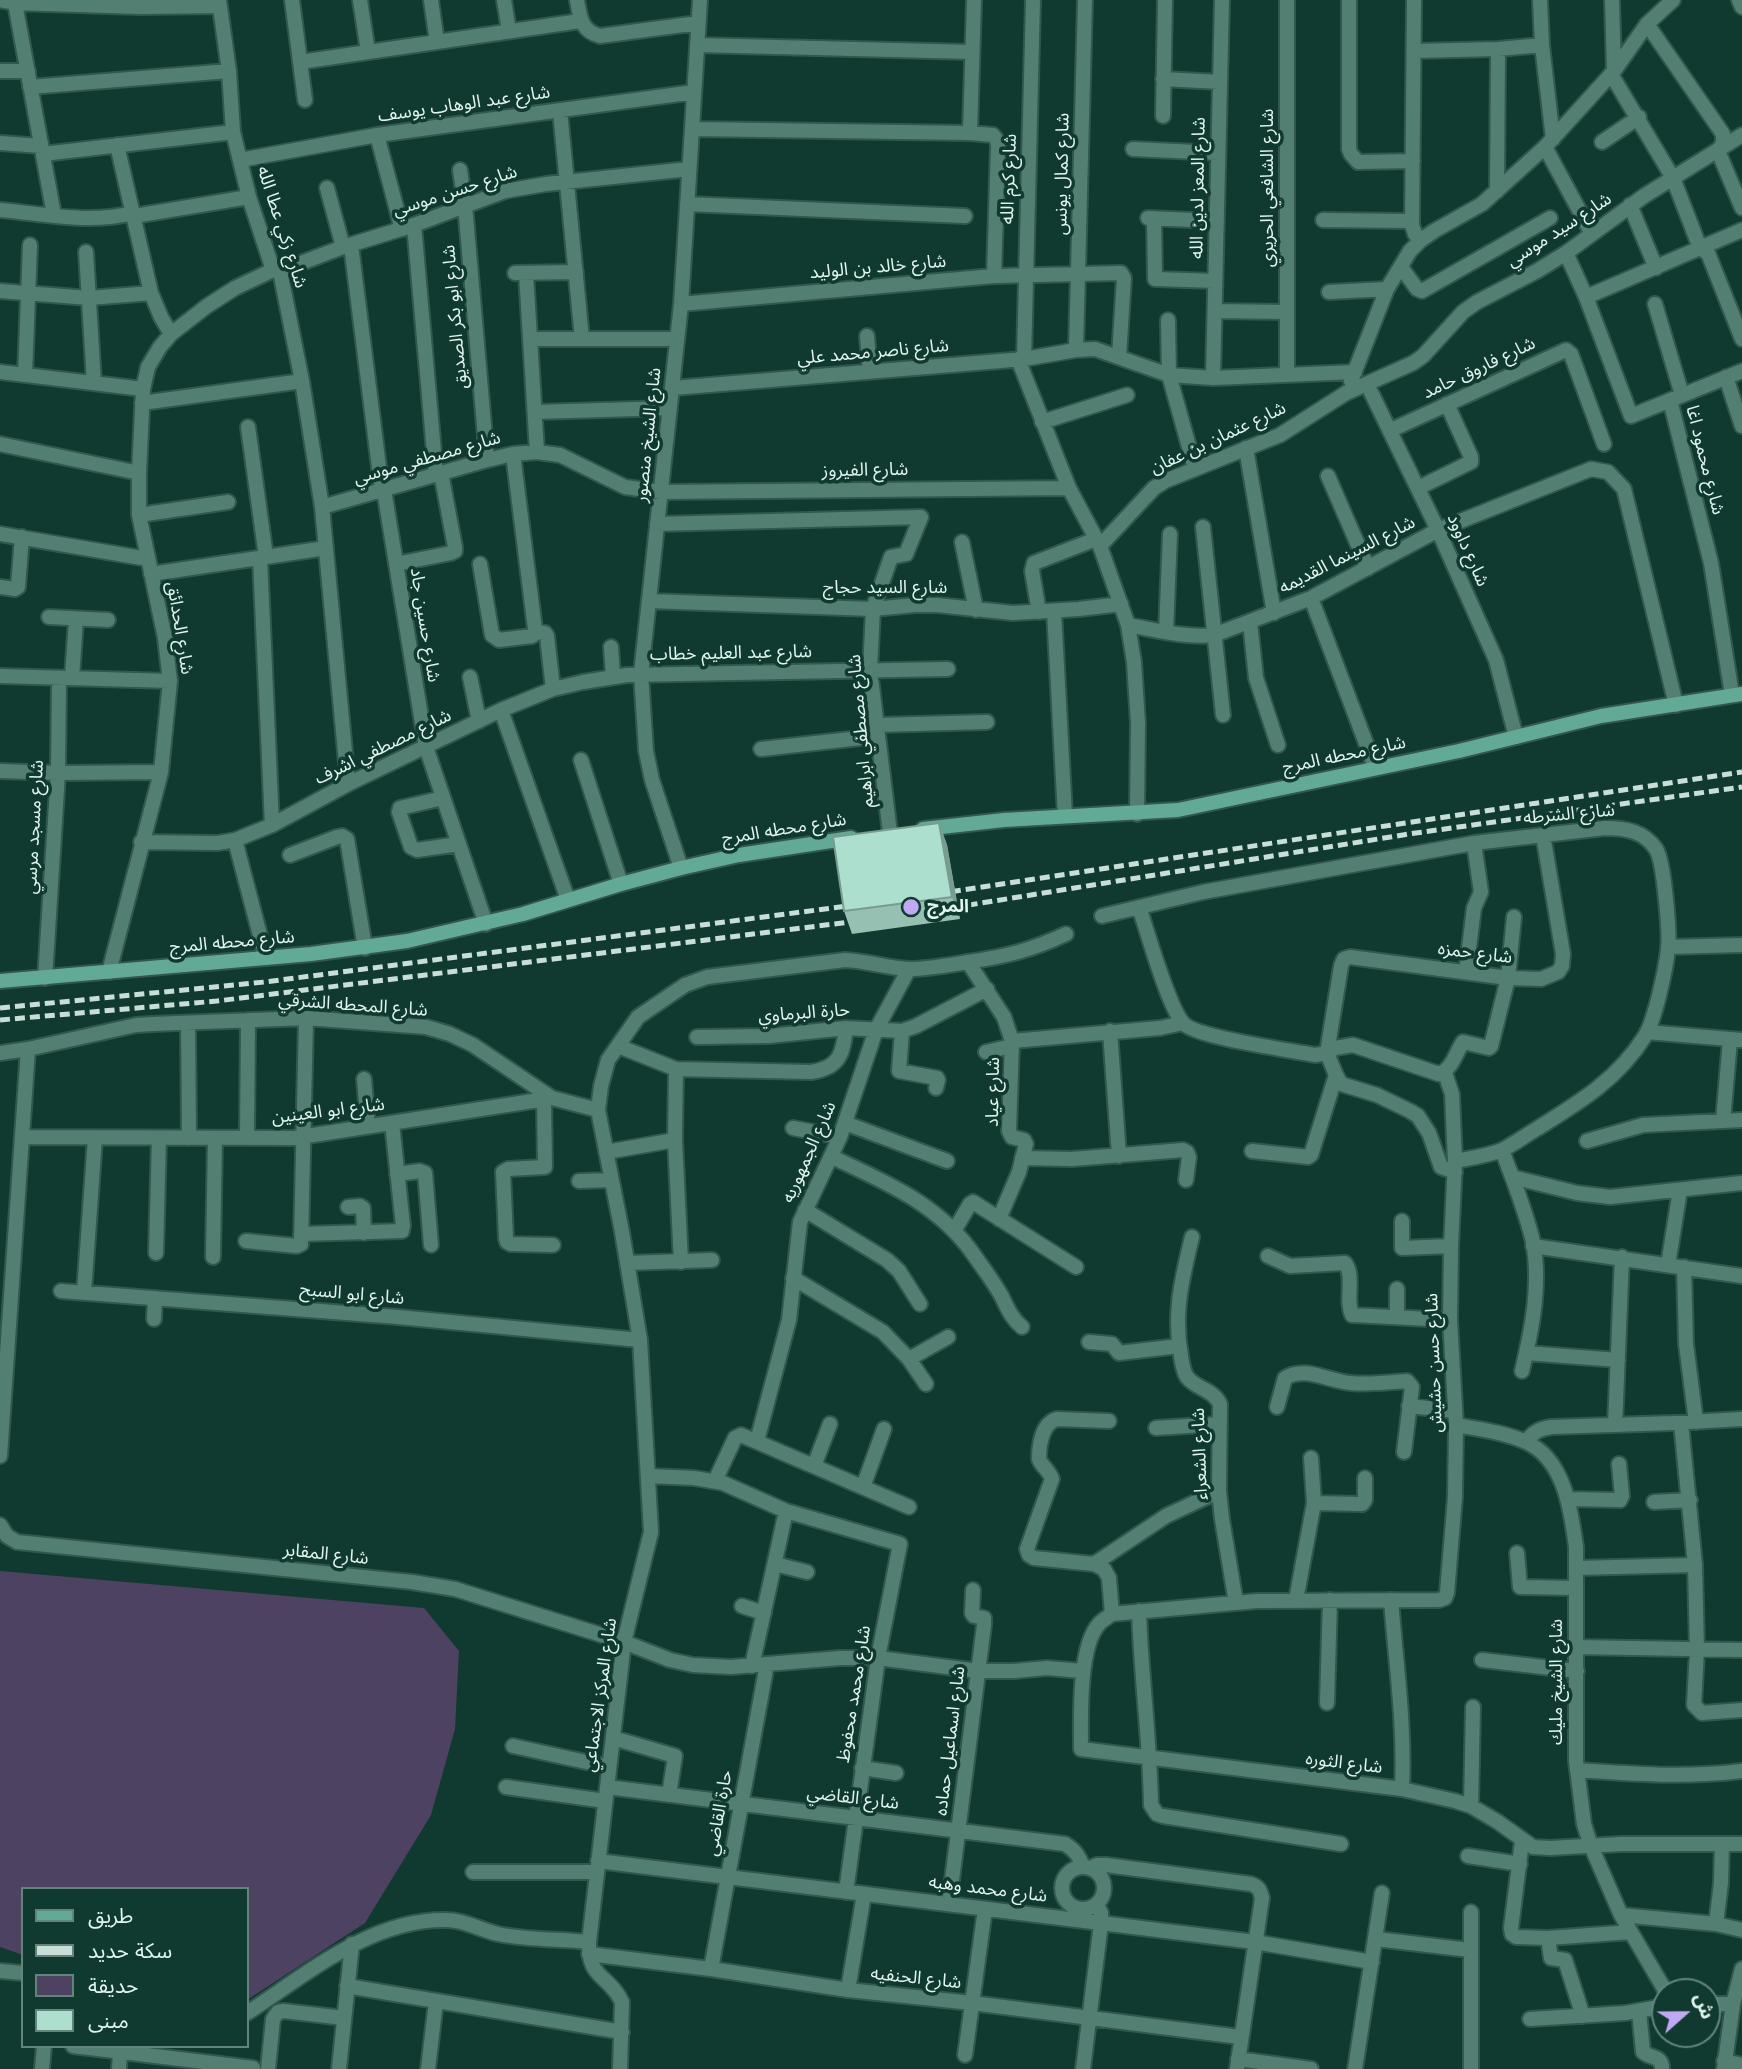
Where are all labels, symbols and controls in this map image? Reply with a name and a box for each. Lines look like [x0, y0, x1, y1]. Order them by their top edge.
street label: شارع عبد الوهاب يوسف [376, 81, 552, 127]
street label: شارع الشافعي الحريري [1257, 109, 1279, 267]
street label: شارع كمال يونس [1050, 113, 1074, 235]
street label: شارع المعز لدين الله [1186, 117, 1210, 259]
street label: شارع كرم الله [997, 133, 1021, 225]
street label: شارع حسن موسي [390, 161, 520, 221]
street label: شارع زكي عطا الله [252, 163, 312, 291]
street label: شارع سيد موسي [1502, 188, 1616, 272]
street label: شارع ابو بكر الصديق [438, 244, 472, 390]
street label: شارع خالد بن الوليد [809, 250, 947, 284]
street label: شارع فاروق حامد [1419, 332, 1539, 404]
street label: شارع ناصر محمد علي [796, 335, 950, 369]
street label: شارع الشيخ منصور [630, 366, 666, 504]
street label: شارع عثمان بن عفان [1147, 397, 1289, 479]
street label: شارع محمود اغا [1681, 403, 1729, 517]
street label: شارع مصطفي موسي [351, 427, 503, 489]
street label: شارع الفيروز [822, 458, 908, 482]
street label: شارع داوود [1442, 510, 1494, 590]
street label: شارع السينما القديمه [1275, 511, 1419, 599]
street label: شارع حسين جاد [405, 566, 445, 684]
street label: شارع السيد حجاج [823, 577, 947, 599]
street label: شارع الحدائق [162, 580, 198, 676]
street label: شارع عبد العليم خطاب [650, 641, 812, 665]
street label: شارع مصطفي ابراهيم [844, 653, 878, 809]
street label: شارع مصطفي اشرف [311, 705, 455, 789]
street label: شارع محطه المرج [1280, 731, 1408, 779]
street label: شارع مسجد مرسي [20, 759, 48, 895]
street label: شارع الشرطه [1522, 799, 1616, 829]
street label: شارع محطه المرج [720, 809, 848, 849]
place label: المرج [927, 896, 969, 918]
marker: المرج [901, 897, 921, 917]
street label: شارع محطه المرج [168, 926, 296, 958]
street label: شارع حمزه [1437, 938, 1513, 968]
street label: شارع المحطه الشرقي [278, 989, 428, 1021]
street label: حارة البرماوي [757, 999, 851, 1027]
street label: شارع عياد [982, 1057, 1004, 1127]
street label: شارع ابو العينين [270, 1093, 386, 1129]
street label: شارع الجمهوريه [777, 1098, 841, 1206]
street label: شارع ابو السبح [299, 1279, 405, 1309]
street label: شارع حسن حشيش [1421, 1293, 1447, 1433]
street label: شارع الشعراء [1188, 1408, 1212, 1500]
street label: شارع المقابر [282, 1539, 370, 1569]
street label: شارع المركز الاجتماعي [578, 1616, 622, 1774]
street label: شارع الشيخ مليك [1546, 1619, 1568, 1745]
street label: شارع محمد محفوظ [832, 1624, 876, 1764]
street label: شارع اسماعيل حماده [930, 1665, 970, 1817]
street label: شارع الثوره [1304, 1748, 1384, 1778]
street label: حارة القاضي [701, 1768, 737, 1858]
street label: شارع القاضي [806, 1782, 900, 1814]
street label: شارع محمد وهبه [927, 1871, 1049, 1907]
legend [21, 1887, 248, 2048]
text: طريق [88, 1903, 133, 1928]
text: سكة حديد [88, 1938, 172, 1963]
street label: شارع الحنفيه [870, 1962, 962, 1994]
text: حديقة [88, 1973, 138, 1998]
north arrow [1651, 1978, 1721, 2048]
text: ش [1689, 1990, 1720, 2022]
text: مبنى [88, 2008, 129, 2033]

